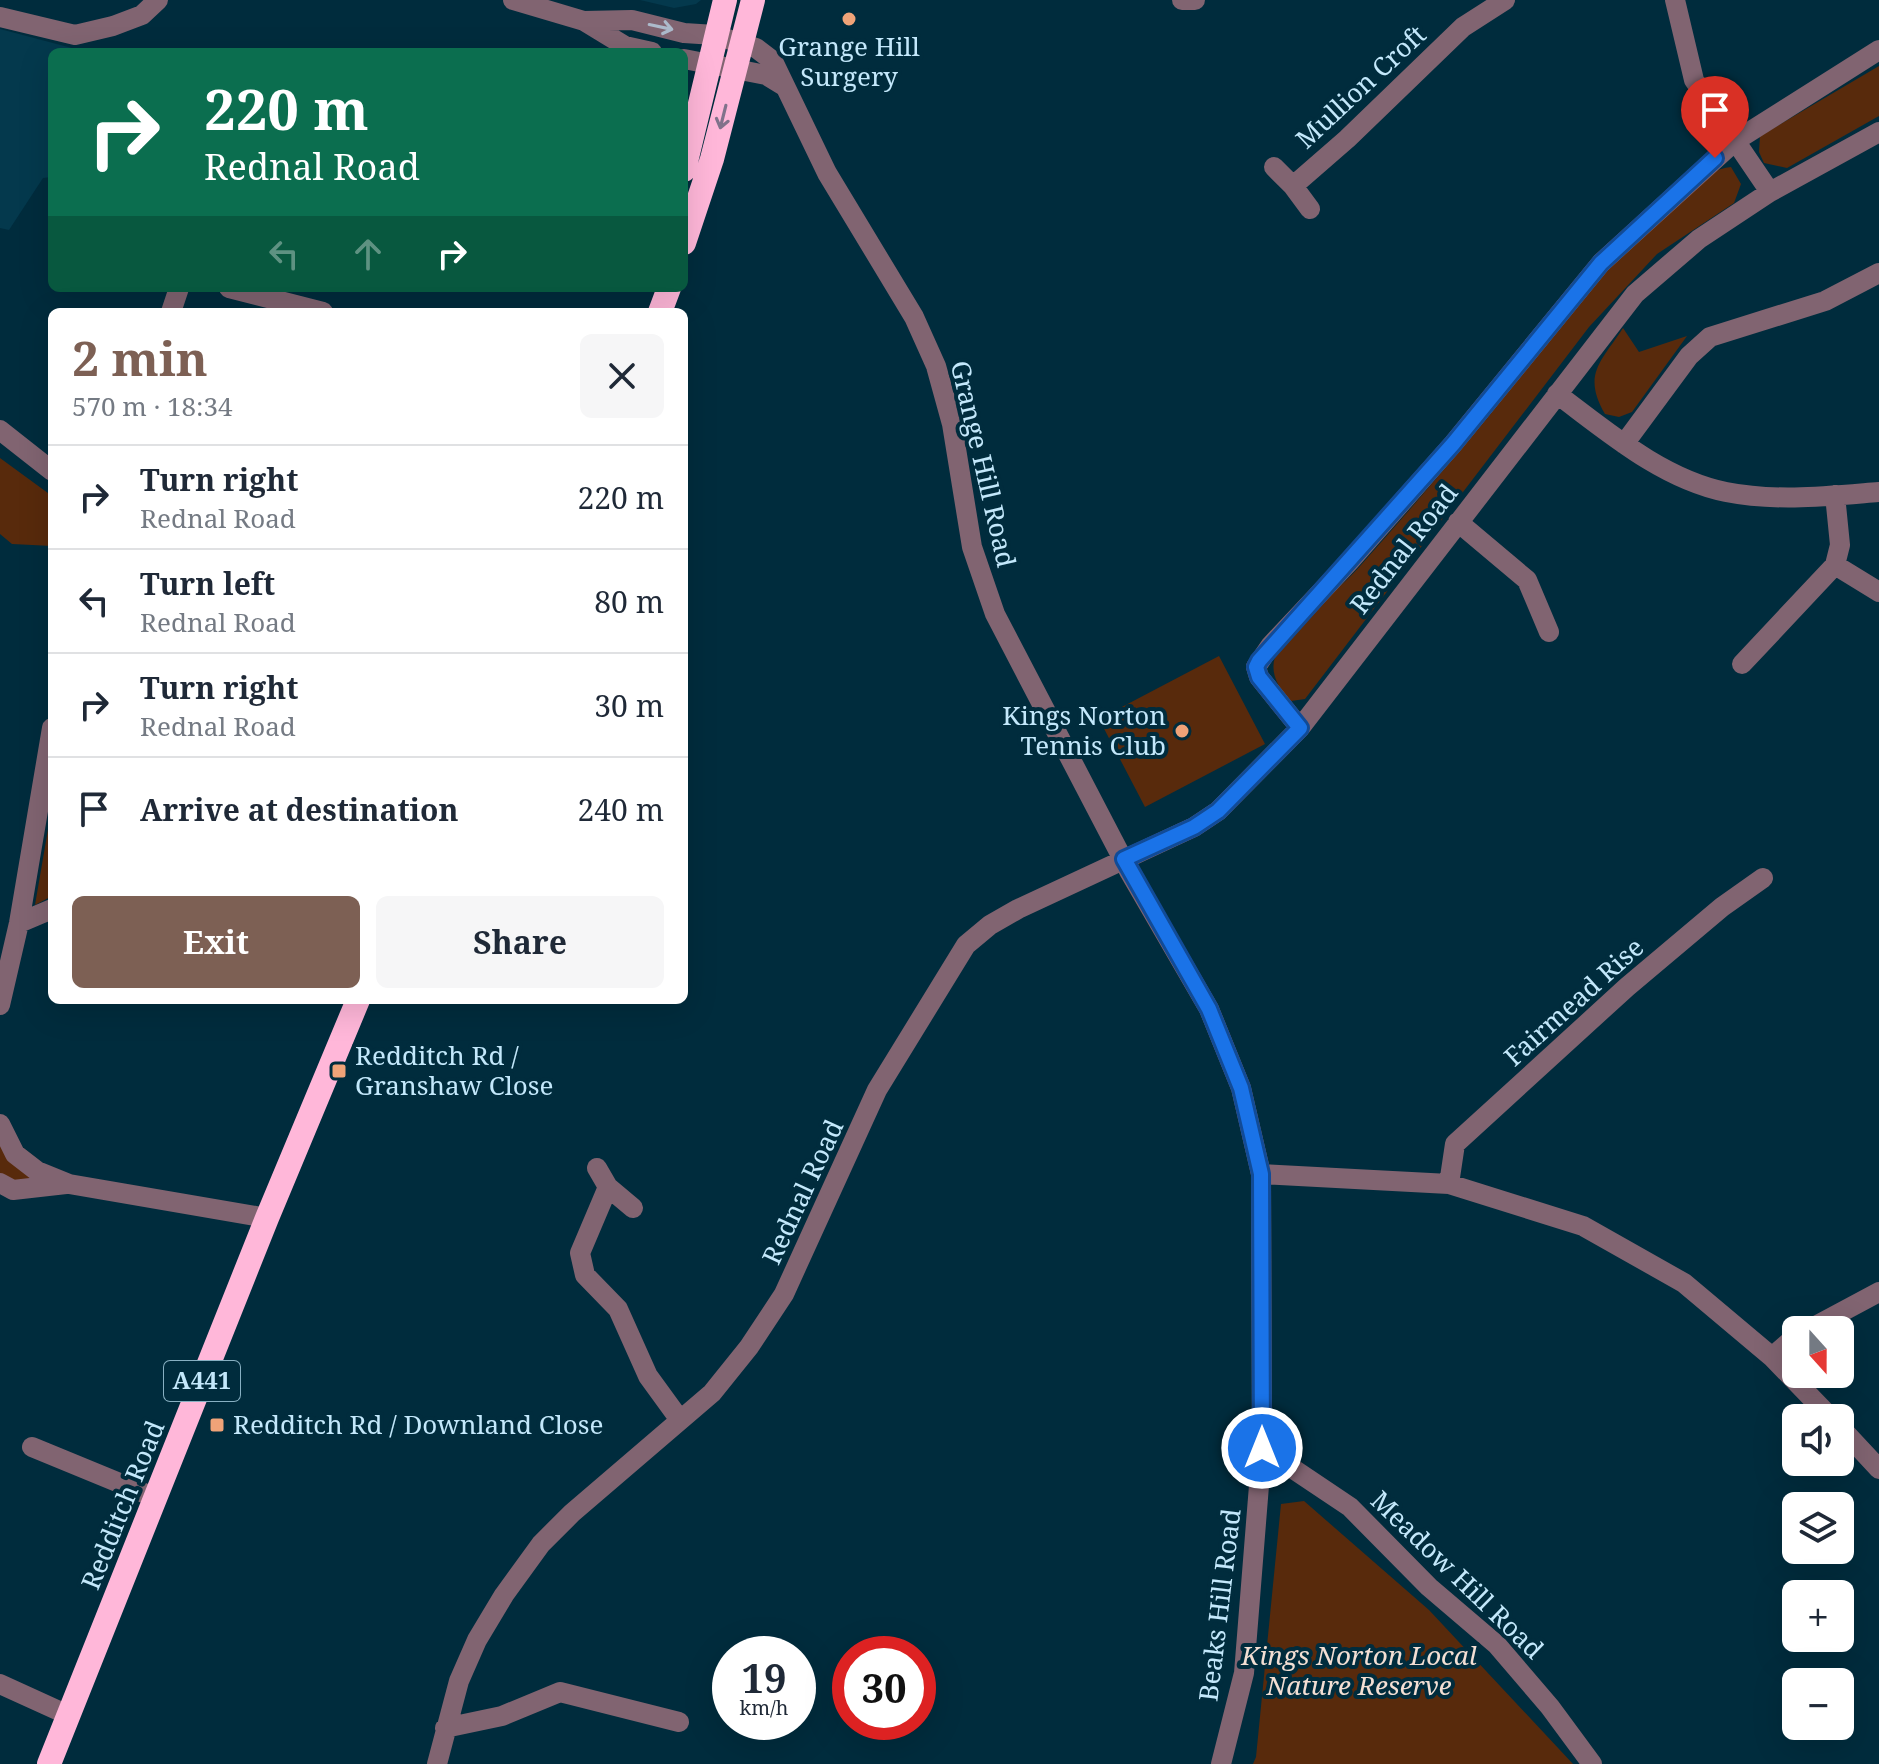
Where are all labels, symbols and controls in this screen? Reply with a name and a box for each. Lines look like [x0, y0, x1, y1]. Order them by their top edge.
marker: Grange Hill Surgery [840, 10, 858, 28]
street label: Mullion Croft [1287, 17, 1433, 156]
one-way arrow [648, 20, 673, 35]
place label: Grange Hill Surgery [778, 28, 920, 94]
text: 220 m [204, 70, 369, 146]
pin [1681, 76, 1749, 158]
icon: right [72, 80, 176, 184]
icon: arrive [1693, 88, 1737, 132]
one-way arrow [714, 104, 729, 130]
text: Rednal Road [204, 142, 420, 191]
icon: left [262, 232, 306, 276]
icon: ahead [346, 232, 390, 276]
icon: right [430, 232, 474, 276]
text: 2 min [72, 325, 208, 390]
button: close [580, 334, 664, 418]
street label: Grange Hill Road [943, 357, 1025, 571]
text: 570 m · 18:34 [72, 388, 233, 424]
text: Turn right [140, 459, 298, 500]
icon: right [72, 475, 116, 519]
street label: Rednal Road [1341, 476, 1465, 621]
text: 220 m [578, 477, 664, 518]
text: Rednal Road [140, 500, 296, 536]
text: Turn left [140, 563, 275, 604]
icon: left [72, 579, 116, 623]
text: 80 m [594, 581, 664, 622]
text: Rednal Road [140, 604, 296, 640]
text: Turn right [140, 667, 298, 708]
icon: right [72, 683, 116, 727]
text: 30 m [594, 685, 664, 726]
place label: Kings Norton Tennis Club [1002, 697, 1166, 763]
text: Rednal Road [140, 708, 296, 744]
marker: Kings Norton Tennis Club [1173, 722, 1191, 740]
icon: arrive [72, 787, 116, 831]
text: Arrive at destination [140, 789, 459, 830]
text: 240 m [578, 789, 664, 830]
button: Exit [72, 896, 360, 988]
button: Share [376, 896, 664, 988]
street label: Fairmead Rise [1496, 929, 1651, 1074]
place label: Redditch Rd / Granshaw Close [355, 1037, 553, 1103]
marker: Redditch Rd / Granshaw Close [330, 1062, 348, 1080]
street label: Rednal Road [753, 1113, 851, 1270]
north arrow [1782, 1316, 1854, 1388]
map controls [1782, 1316, 1854, 1740]
road number: A441 [164, 1361, 240, 1401]
button: sound [1782, 1404, 1854, 1476]
place label: Redditch Rd / Downland Close [233, 1406, 603, 1442]
position arrow [1220, 1406, 1304, 1490]
street label: Redditch Road [72, 1415, 172, 1594]
marker: Redditch Rd / Downland Close [208, 1416, 226, 1434]
street label: Meadow Hill Road [1363, 1482, 1552, 1666]
button: layers [1782, 1492, 1854, 1564]
street label: Beaks Hill Road [1189, 1507, 1249, 1703]
button: + [1782, 1580, 1854, 1652]
speed limit sign: 30 [832, 1636, 936, 1740]
park label: Kings Norton Local Nature Reserve [1240, 1637, 1477, 1703]
text: 19 [741, 1650, 787, 1705]
button: − [1782, 1668, 1854, 1740]
text: km/h [739, 1694, 789, 1721]

